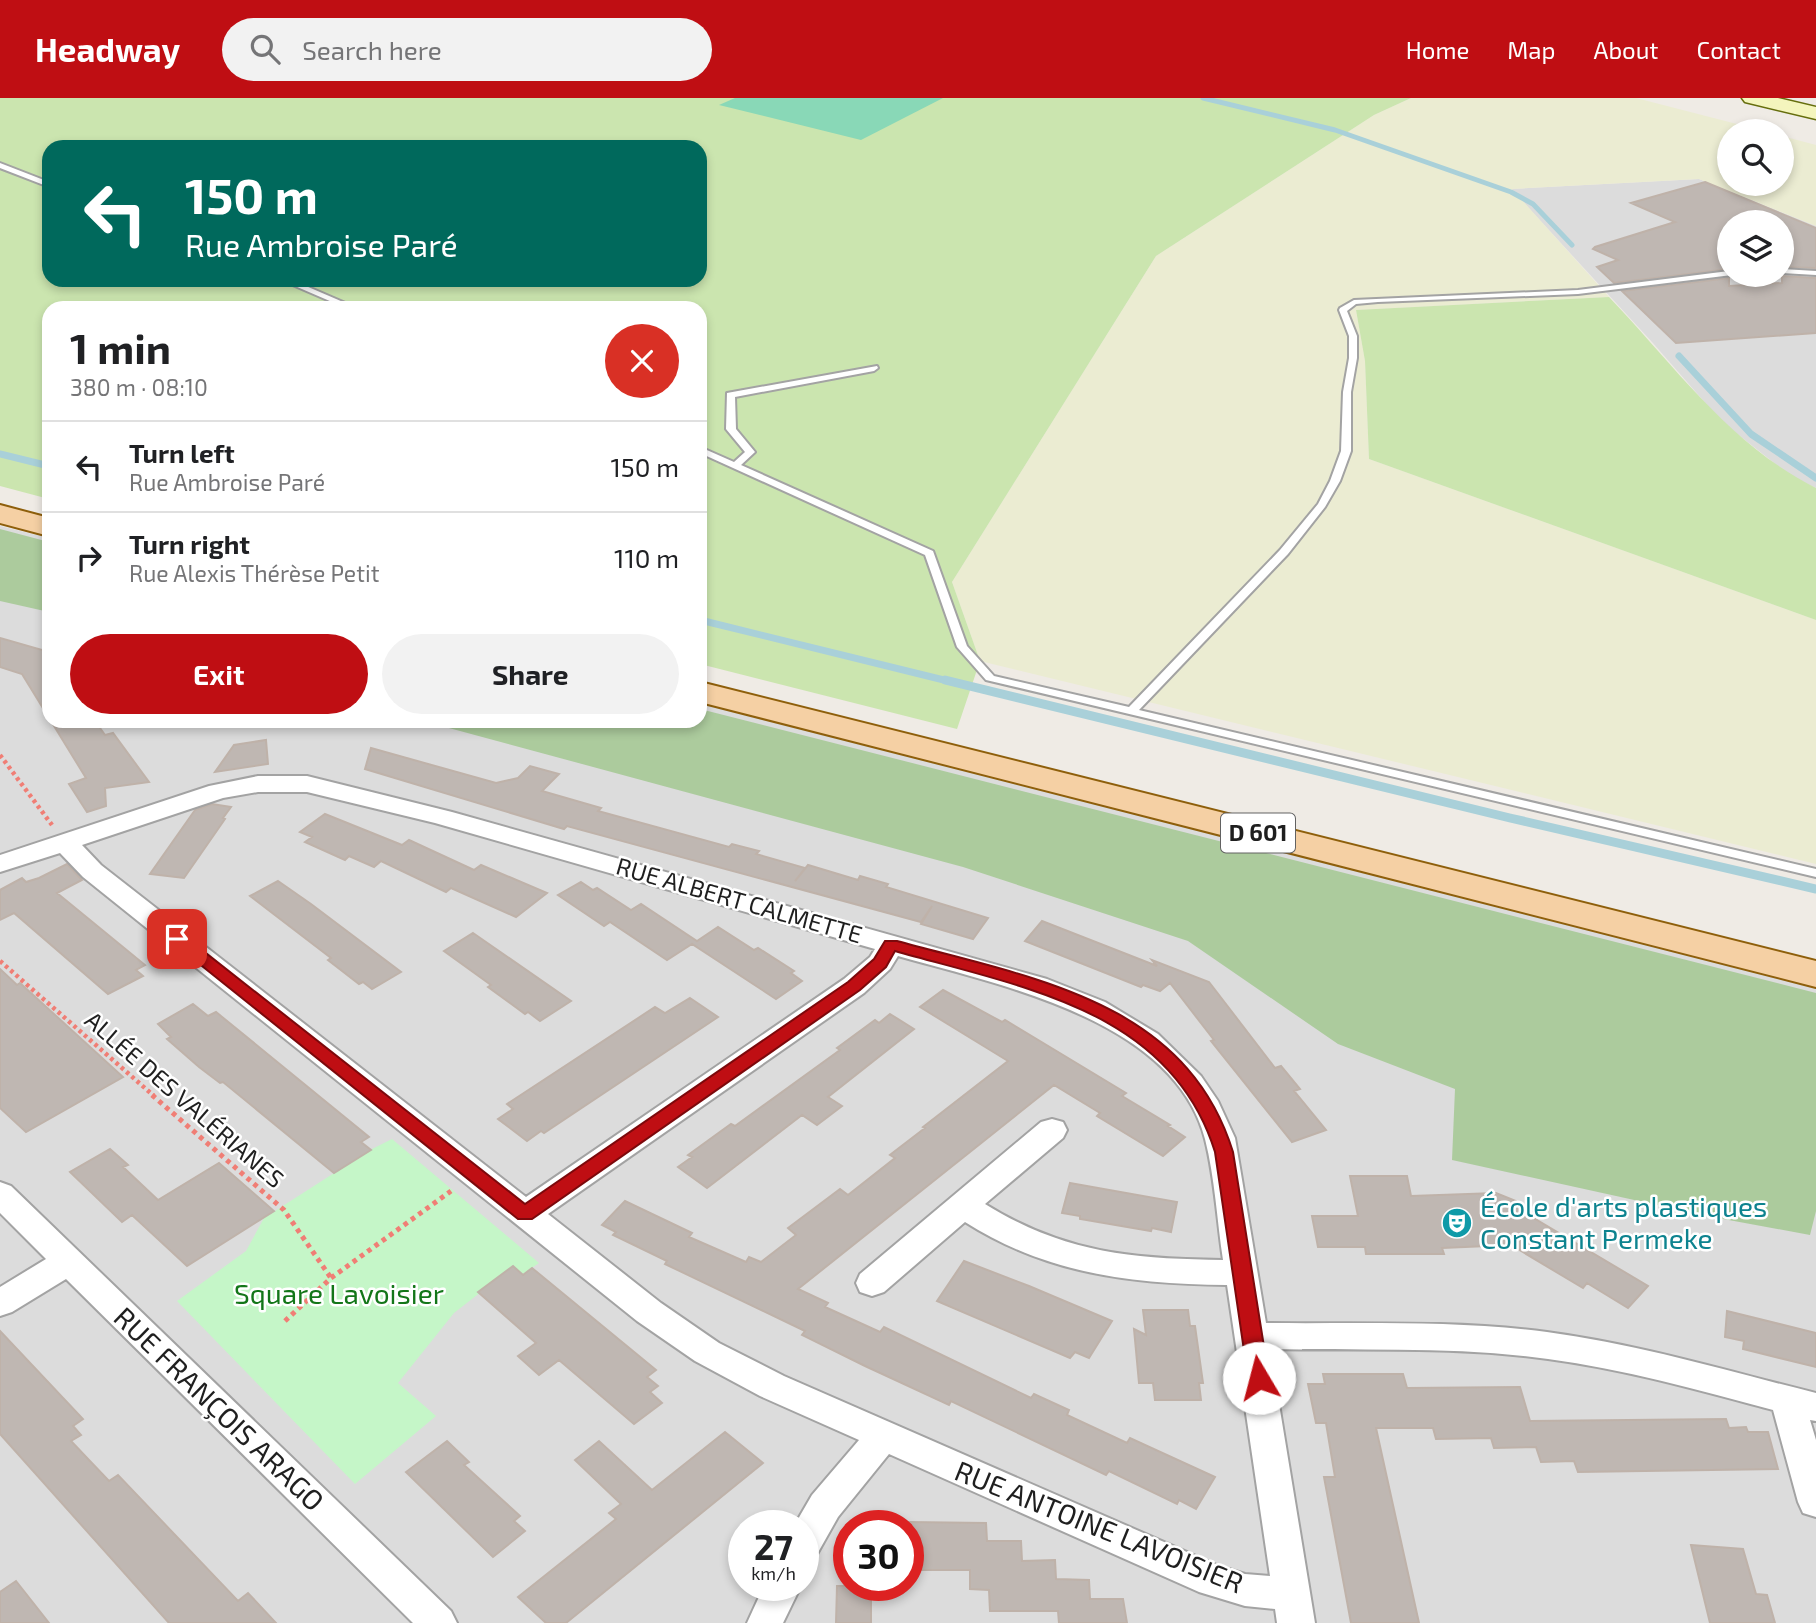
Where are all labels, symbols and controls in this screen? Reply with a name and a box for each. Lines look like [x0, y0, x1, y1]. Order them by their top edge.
search box [222, 18, 712, 81]
text: Headway [35, 29, 180, 69]
icon: search [246, 30, 284, 68]
text: Search here [302, 34, 442, 65]
text: Home [1406, 35, 1469, 64]
text: Map [1507, 35, 1555, 64]
text: About [1593, 35, 1659, 64]
text: Contact [1697, 35, 1781, 64]
map controls [1717, 119, 1794, 287]
button: search [1717, 119, 1794, 196]
text: 150 m [185, 165, 318, 224]
icon: left [70, 168, 161, 259]
button: layers [1717, 210, 1794, 287]
text: Rue Ambroise Paré [185, 225, 458, 263]
text: 1 min [70, 322, 171, 372]
button: close [605, 324, 679, 398]
text: 380 m · 08:10 [70, 373, 208, 401]
text: Turn left [129, 437, 235, 468]
icon: left [70, 448, 108, 486]
text: 150 m [610, 451, 679, 482]
text: Rue Ambroise Paré [129, 468, 325, 496]
text: Turn right [129, 528, 250, 559]
icon: right [70, 539, 108, 577]
text: 110 m [614, 542, 679, 573]
text: Rue Alexis Thérèse Petit [129, 559, 379, 587]
button: Exit [70, 634, 368, 714]
button: Share [382, 634, 679, 714]
road number: D 601 [1221, 814, 1295, 852]
street label: RUE ALBERT CALMETTE [613, 851, 866, 949]
pin [147, 909, 207, 969]
icon: arrive [158, 920, 196, 958]
street label: ALLÉE DES VALÉRIANES [80, 1005, 290, 1193]
place label: École d'arts plastiques Constant Permeke [1480, 1189, 1767, 1255]
theatre icon: École d'arts plastiques Constant Permeke [1440, 1206, 1474, 1240]
park label: Square Lavoisier [234, 1276, 444, 1310]
street label: RUE FRANÇOIS ARAGO [107, 1299, 332, 1518]
position arrow [1222, 1341, 1296, 1415]
street label: RUE ANTOINE LAVOISIER [950, 1453, 1248, 1599]
speed limit sign: 30 [833, 1510, 924, 1601]
text: 27 [754, 1525, 793, 1567]
text: km/h [751, 1562, 796, 1584]

